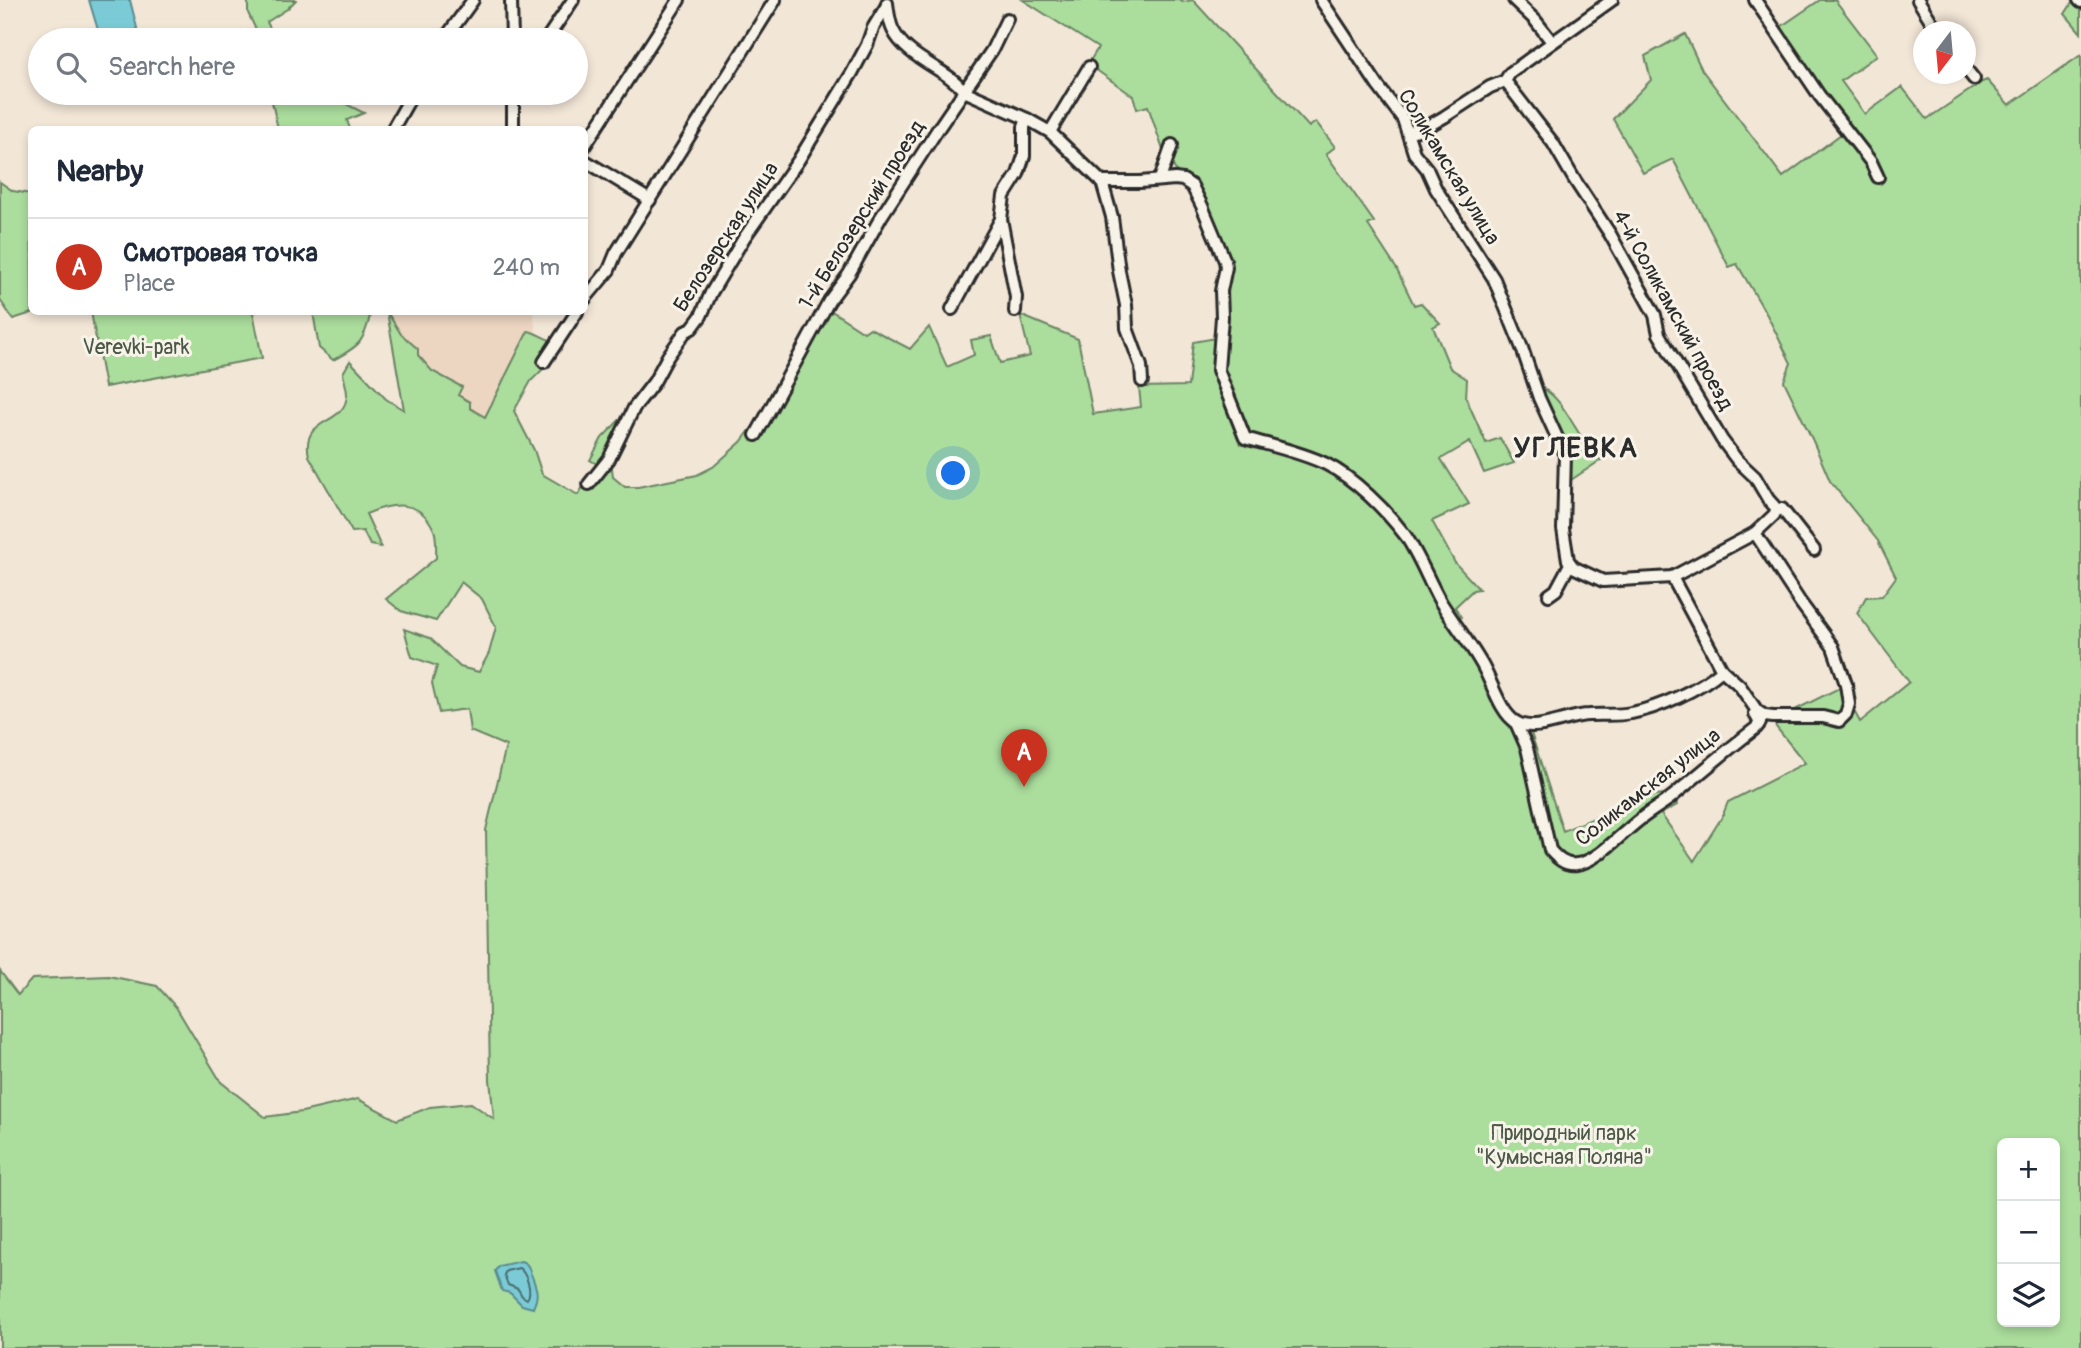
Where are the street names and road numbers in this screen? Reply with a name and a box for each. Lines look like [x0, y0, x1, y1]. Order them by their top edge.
street label: Соликамская улица [1392, 84, 1506, 250]
street label: 1-й Белозерский проезд [793, 115, 931, 315]
street label: Белозерская улица [667, 157, 785, 317]
street label: 4-й Соликамский проезд [1607, 205, 1740, 415]
street label: Соликамская улица [1570, 722, 1726, 852]

